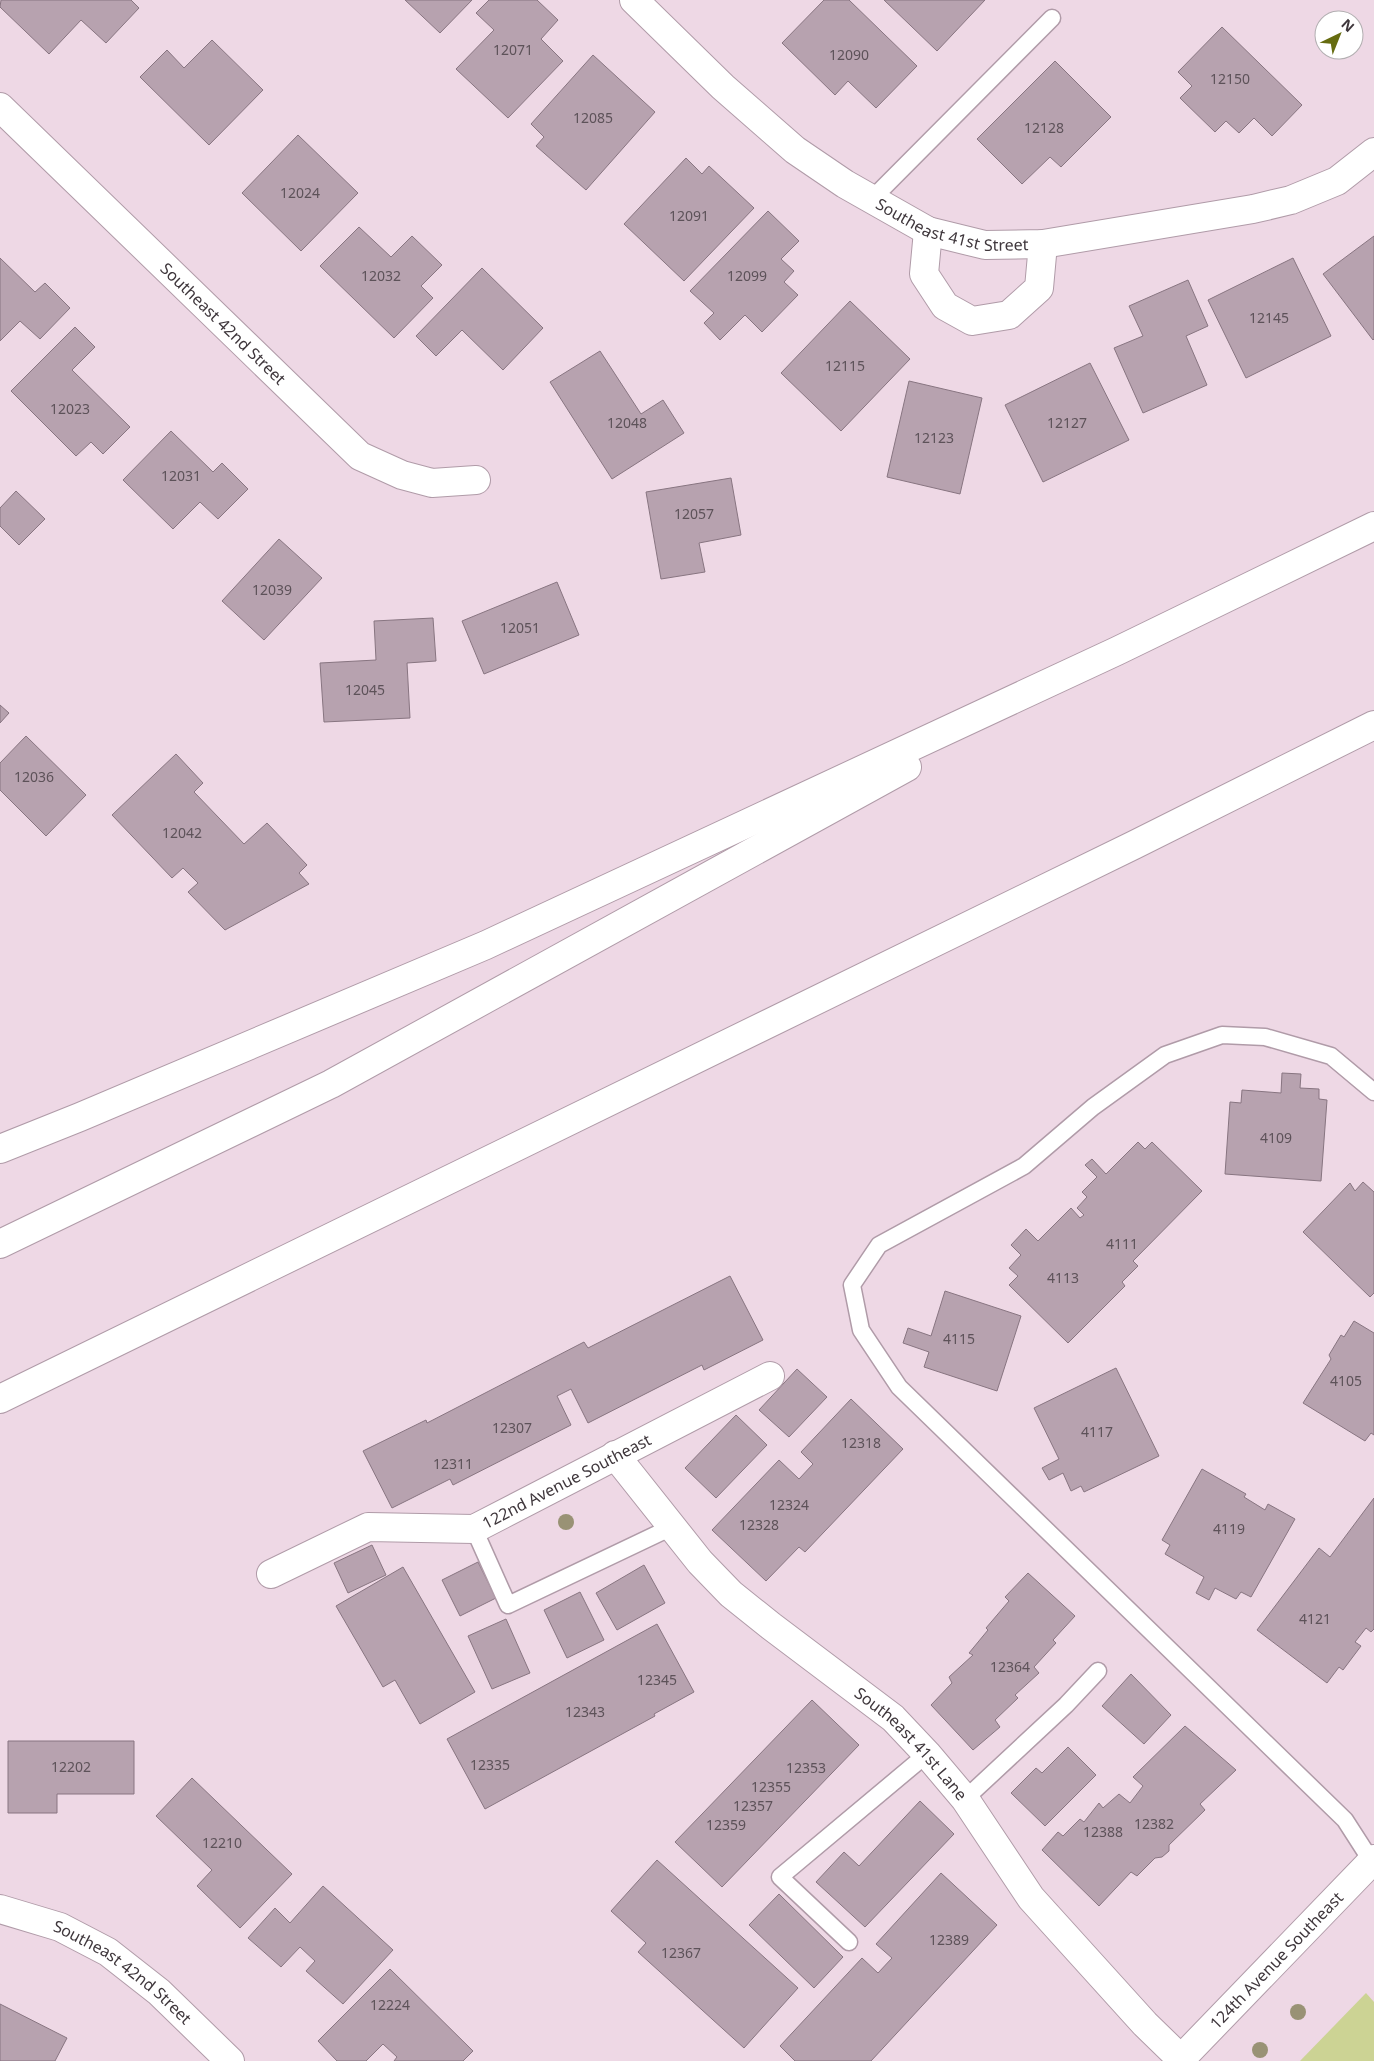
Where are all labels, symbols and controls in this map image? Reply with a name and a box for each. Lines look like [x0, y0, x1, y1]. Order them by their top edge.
north arrow [1314, 10, 1364, 60]
text: N [1338, 14, 1359, 36]
house number: 12071 [493, 40, 533, 59]
house number: 12090 [829, 45, 869, 64]
house number: 12150 [1210, 69, 1250, 88]
house number: 12085 [573, 108, 613, 127]
house number: 12128 [1024, 118, 1064, 137]
house number: 12024 [280, 183, 320, 202]
street label: Southeast 41st Street [872, 193, 1029, 256]
house number: 12091 [669, 206, 709, 225]
street label: Southeast 42nd Street [156, 258, 291, 390]
house number: 12032 [361, 266, 401, 285]
house number: 12099 [727, 266, 767, 285]
house number: 12145 [1249, 308, 1289, 327]
house number: 12115 [825, 356, 865, 375]
house number: 12023 [50, 399, 90, 418]
house number: 12048 [607, 413, 647, 432]
house number: 12127 [1047, 413, 1087, 432]
house number: 12123 [914, 428, 954, 447]
house number: 12031 [161, 466, 201, 485]
house number: 12057 [674, 504, 714, 523]
house number: 12039 [252, 580, 292, 599]
house number: 12051 [500, 618, 540, 637]
house number: 12045 [345, 680, 385, 699]
house number: 12036 [14, 767, 54, 786]
house number: 12042 [162, 823, 202, 842]
house number: 4109 [1260, 1128, 1292, 1147]
house number: 4111 [1106, 1234, 1138, 1253]
house number: 4113 [1047, 1268, 1079, 1287]
house number: 4115 [943, 1329, 975, 1348]
house number: 4105 [1330, 1371, 1362, 1390]
house number: 12307 [492, 1418, 532, 1437]
house number: 4117 [1081, 1422, 1113, 1441]
street label: 122nd Avenue Southeast [478, 1428, 655, 1534]
house number: 12318 [841, 1433, 881, 1452]
house number: 12311 [433, 1454, 473, 1473]
house number: 12324 [769, 1495, 809, 1514]
house number: 12328 [739, 1515, 779, 1534]
house number: 4119 [1213, 1519, 1245, 1538]
house number: 4121 [1299, 1609, 1331, 1628]
house number: 12364 [990, 1657, 1030, 1676]
house number: 12345 [637, 1670, 677, 1689]
street label: Southeast 41st Lane [850, 1682, 972, 1805]
house number: 12343 [565, 1702, 605, 1721]
house number: 12335 [470, 1755, 510, 1774]
house number: 12202 [51, 1757, 91, 1776]
house number: 12353 [786, 1758, 826, 1777]
house number: 12355 [751, 1777, 791, 1796]
house number: 12357 [733, 1796, 773, 1815]
house number: 12382 [1134, 1814, 1174, 1833]
house number: 12359 [706, 1815, 746, 1834]
house number: 12388 [1083, 1822, 1123, 1841]
house number: 12210 [202, 1833, 242, 1852]
street label: 124th Avenue Southeast [1205, 1887, 1348, 2034]
street label: Southeast 42nd Street [51, 1915, 197, 2029]
house number: 12389 [929, 1930, 969, 1949]
house number: 12367 [661, 1943, 701, 1962]
house number: 12224 [370, 1995, 410, 2014]

